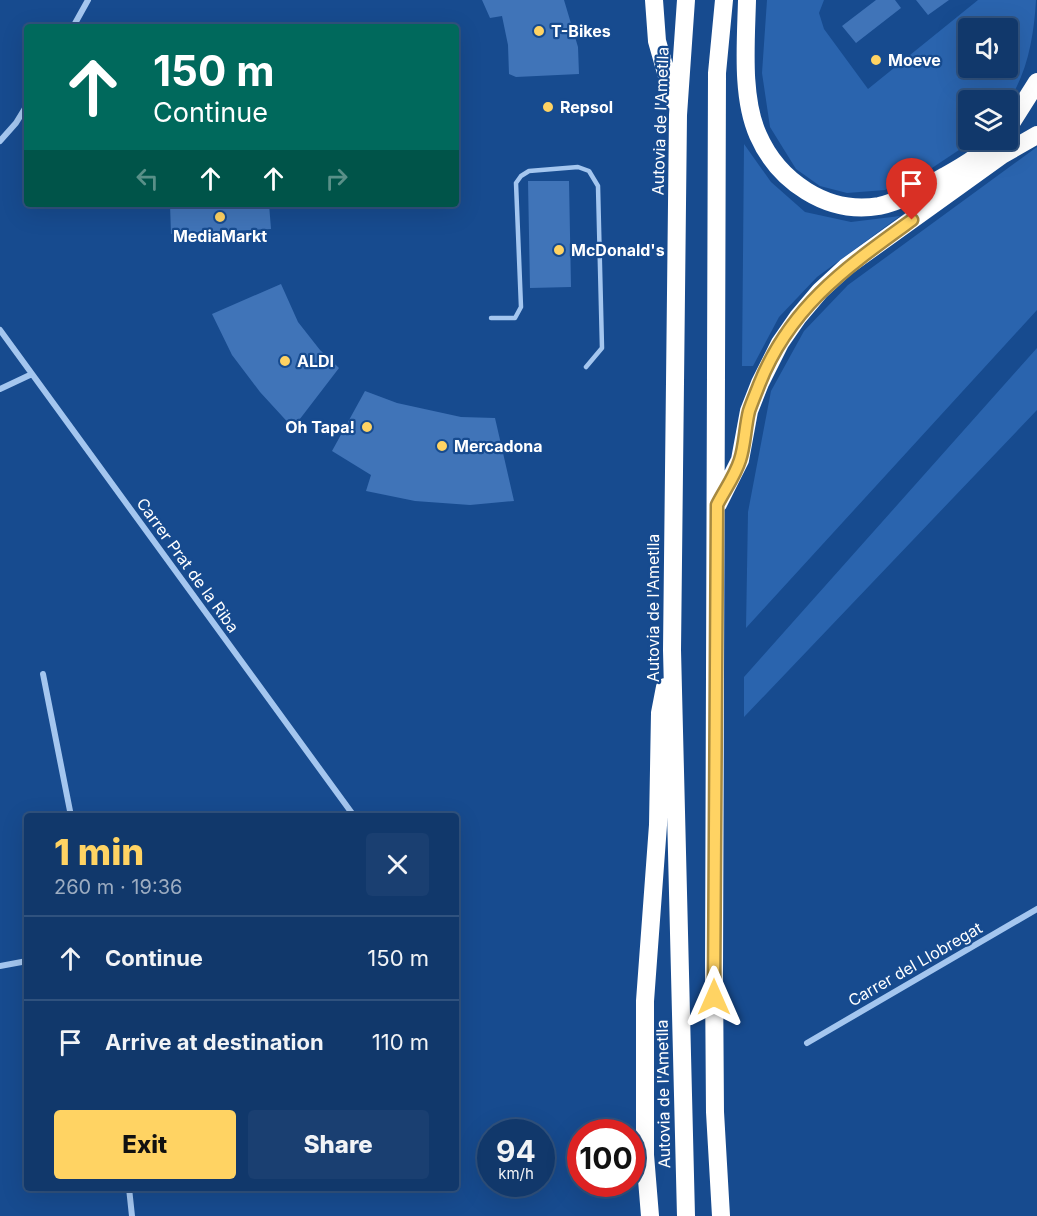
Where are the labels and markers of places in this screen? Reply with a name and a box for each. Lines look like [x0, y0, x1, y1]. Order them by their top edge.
place label: T-Bikes [551, 21, 611, 41]
marker: T-Bikes [532, 24, 546, 38]
place label: Moeve [888, 50, 941, 70]
marker: Moeve [869, 53, 883, 67]
place label: Repsol [560, 97, 613, 117]
marker: Repsol [541, 100, 555, 114]
pin [886, 158, 937, 220]
marker: MediaMarkt [213, 210, 227, 224]
place label: MediaMarkt [173, 226, 267, 246]
place label: McDonald's [571, 240, 665, 260]
marker: McDonald's [552, 243, 566, 257]
place label: ALDI [297, 351, 334, 371]
marker: ALDI [278, 354, 292, 368]
place label: Oh Tapa! [285, 417, 355, 437]
marker: Oh Tapa! [360, 420, 374, 434]
place label: Mercadona [454, 436, 543, 456]
marker: Mercadona [435, 439, 449, 453]

